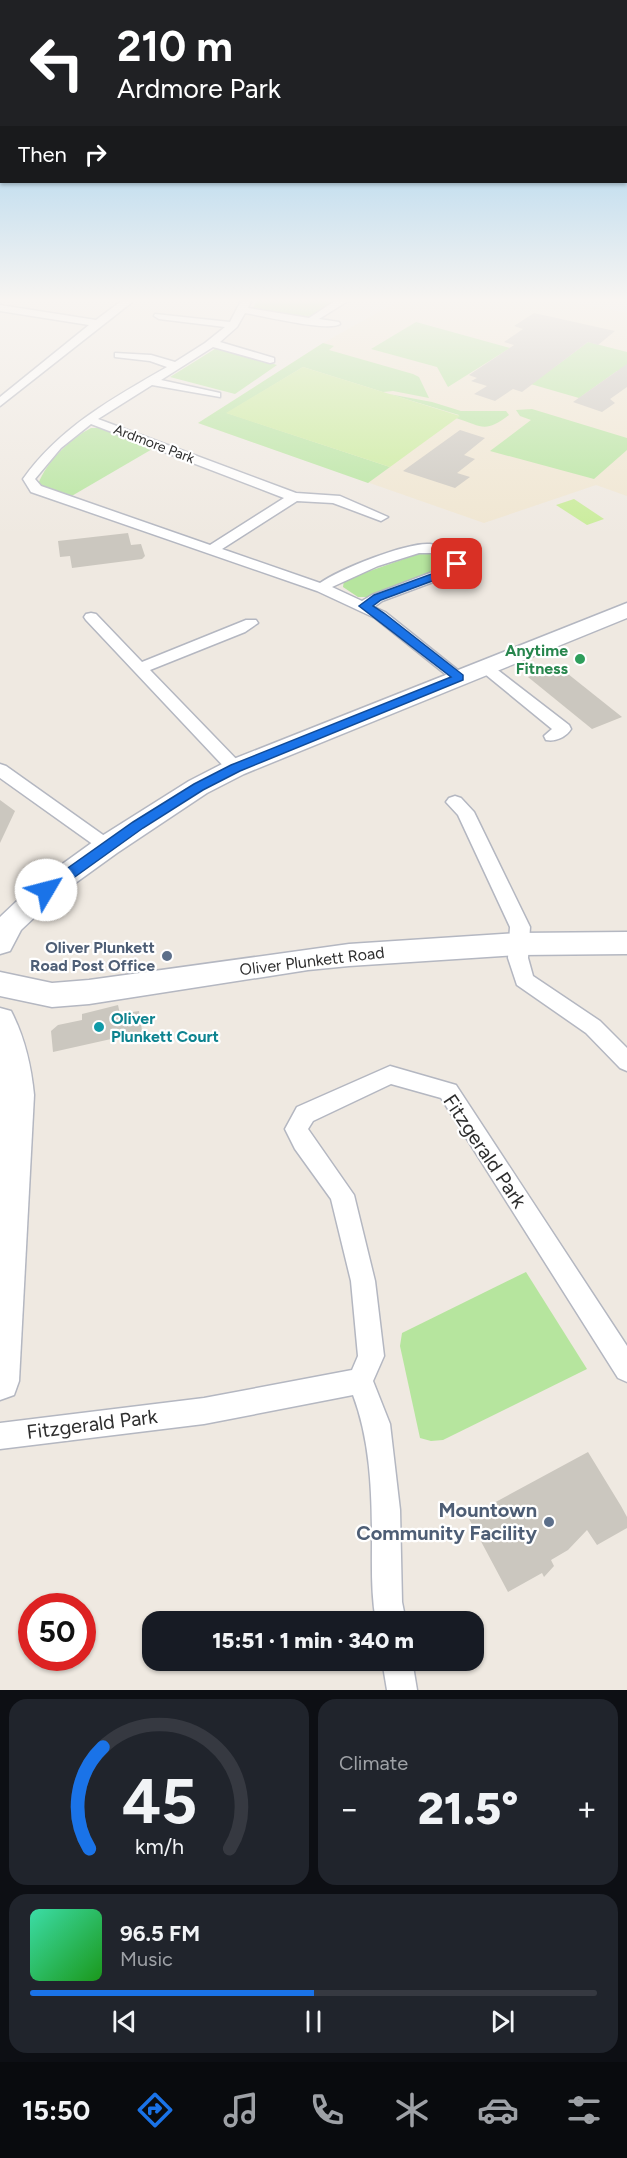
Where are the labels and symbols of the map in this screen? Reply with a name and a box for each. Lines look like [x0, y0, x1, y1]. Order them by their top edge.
street label: Ardmore Park [111, 421, 197, 467]
pin [431, 538, 482, 589]
place label: Anytime Fitness [505, 641, 569, 678]
marker: Anytime Fitness [573, 652, 587, 666]
position arrow [14.0, 858, 78.0, 922]
place label: Oliver Plunkett Road Post Office [30, 938, 155, 975]
street label: Oliver Plunkett Road [239, 943, 385, 979]
marker: Oliver Plunkett Road Post Office [160, 949, 174, 963]
place label: Oliver Plunkett Court [111, 1009, 219, 1046]
marker: Oliver Plunkett Court [92, 1020, 106, 1034]
street label: Fitzgerald Park [438, 1090, 532, 1213]
street label: Fitzgerald Park [25, 1404, 159, 1444]
place label: Mountown Community Facility [356, 1498, 537, 1545]
marker: Mountown Community Facility [542, 1515, 556, 1529]
speed limit sign: 50 [18, 1593, 96, 1671]

